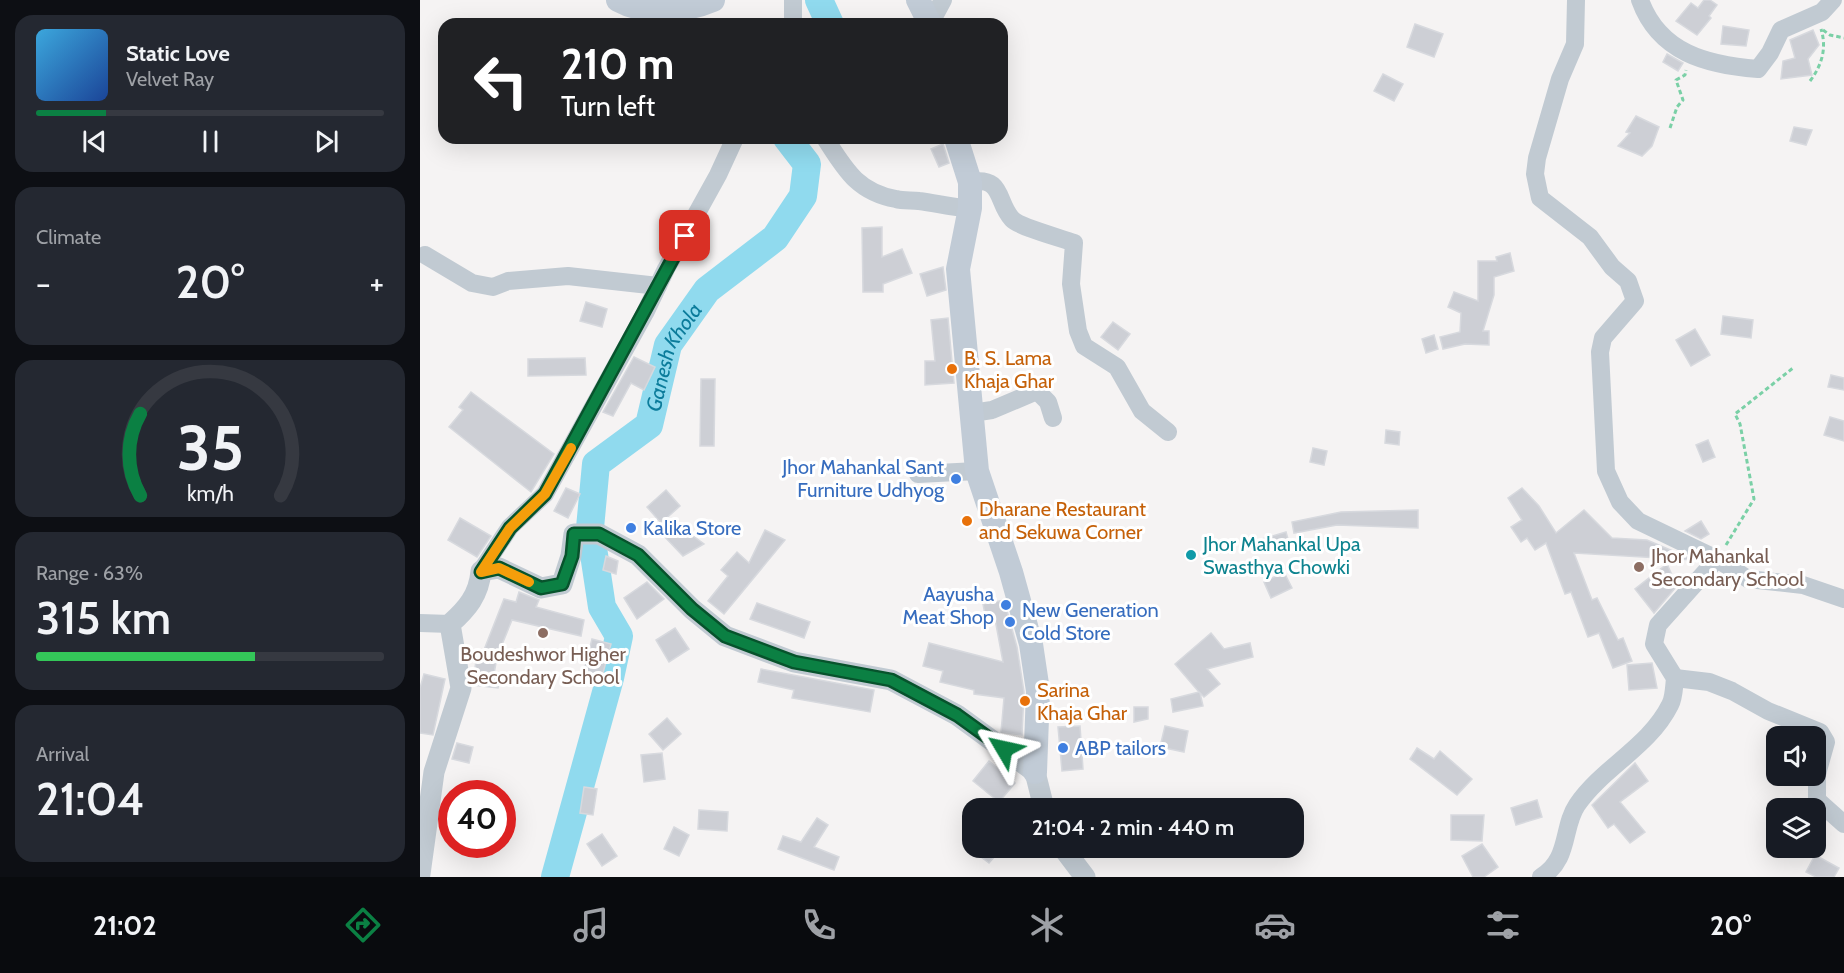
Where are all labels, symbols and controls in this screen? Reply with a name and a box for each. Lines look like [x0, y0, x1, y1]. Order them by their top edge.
text: 210 m [561, 38, 674, 90]
text: Static Love [126, 40, 230, 67]
icon: left [462, 42, 540, 120]
text: Velvet Ray [126, 67, 214, 91]
text: Turn left [561, 90, 655, 123]
icon: previous [78, 125, 111, 158]
icon: pause [194, 125, 227, 158]
icon: next [310, 125, 343, 158]
pin [659, 210, 710, 261]
icon: arrive [668, 219, 701, 252]
text: Climate [36, 225, 101, 249]
text: 20° [176, 255, 244, 309]
text: − [36, 263, 51, 303]
text: + [369, 263, 384, 303]
water label: Ganesh Khola [640, 298, 707, 414]
place label: B. S. Lama Khaja Ghar [964, 346, 1055, 393]
marker: B. S. Lama Khaja Ghar [945, 362, 959, 376]
text: 35 [176, 410, 244, 486]
place label: Jhor Mahankal Sant Furniture Udhyog [781, 455, 945, 502]
marker: Jhor Mahankal Sant Furniture Udhyog [949, 472, 963, 486]
text: km/h [187, 480, 233, 506]
place label: Dharane Restaurant and Sekuwa Corner [979, 497, 1146, 544]
marker: Dharane Restaurant and Sekuwa Corner [960, 514, 974, 528]
place label: Kalika Store [643, 516, 741, 540]
marker: Kalika Store [624, 521, 638, 535]
place label: Jhor Mahankal Upa Swasthya Chowki [1202, 532, 1361, 579]
place label: Jhor Mahankal Secondary School [1650, 544, 1804, 591]
marker: Jhor Mahankal Upa Swasthya Chowki [1184, 548, 1198, 562]
marker: Jhor Mahankal Secondary School [1632, 560, 1646, 574]
text: Range · 63% [36, 561, 143, 585]
place label: Aayusha Meat Shop [903, 582, 994, 629]
text: 315 km [36, 591, 171, 645]
marker: Aayusha Meat Shop [999, 598, 1013, 612]
place label: New Generation Cold Store [1022, 598, 1159, 645]
marker: New Generation Cold Store [1003, 615, 1017, 629]
marker: Boudeshwor Higher Secondary School [536, 626, 550, 640]
place label: Boudeshwor Higher Secondary School [460, 642, 626, 689]
place label: Sarina Khaja Ghar [1037, 678, 1128, 725]
marker: Sarina Khaja Ghar [1018, 694, 1032, 708]
position arrow [972, 717, 1036, 781]
map controls [1766, 726, 1826, 858]
button: sound [1766, 726, 1826, 786]
place label: ABP tailors [1075, 736, 1166, 760]
marker: ABP tailors [1056, 741, 1070, 755]
text: Arrival [36, 742, 89, 766]
text: 21:04 [36, 772, 144, 826]
speed limit sign: 40 [438, 780, 516, 858]
button: layers [1766, 798, 1826, 858]
text: 21:04 · 2 min · 440 m [1032, 814, 1234, 841]
icon: directions [342, 904, 384, 946]
icon: music [570, 904, 612, 946]
icon: phone [798, 904, 840, 946]
icon: climate [1026, 904, 1068, 946]
icon: car [1254, 904, 1296, 946]
icon: filters [1482, 904, 1524, 946]
text: 21:02 [93, 909, 157, 942]
text: 20° [1710, 909, 1751, 942]

